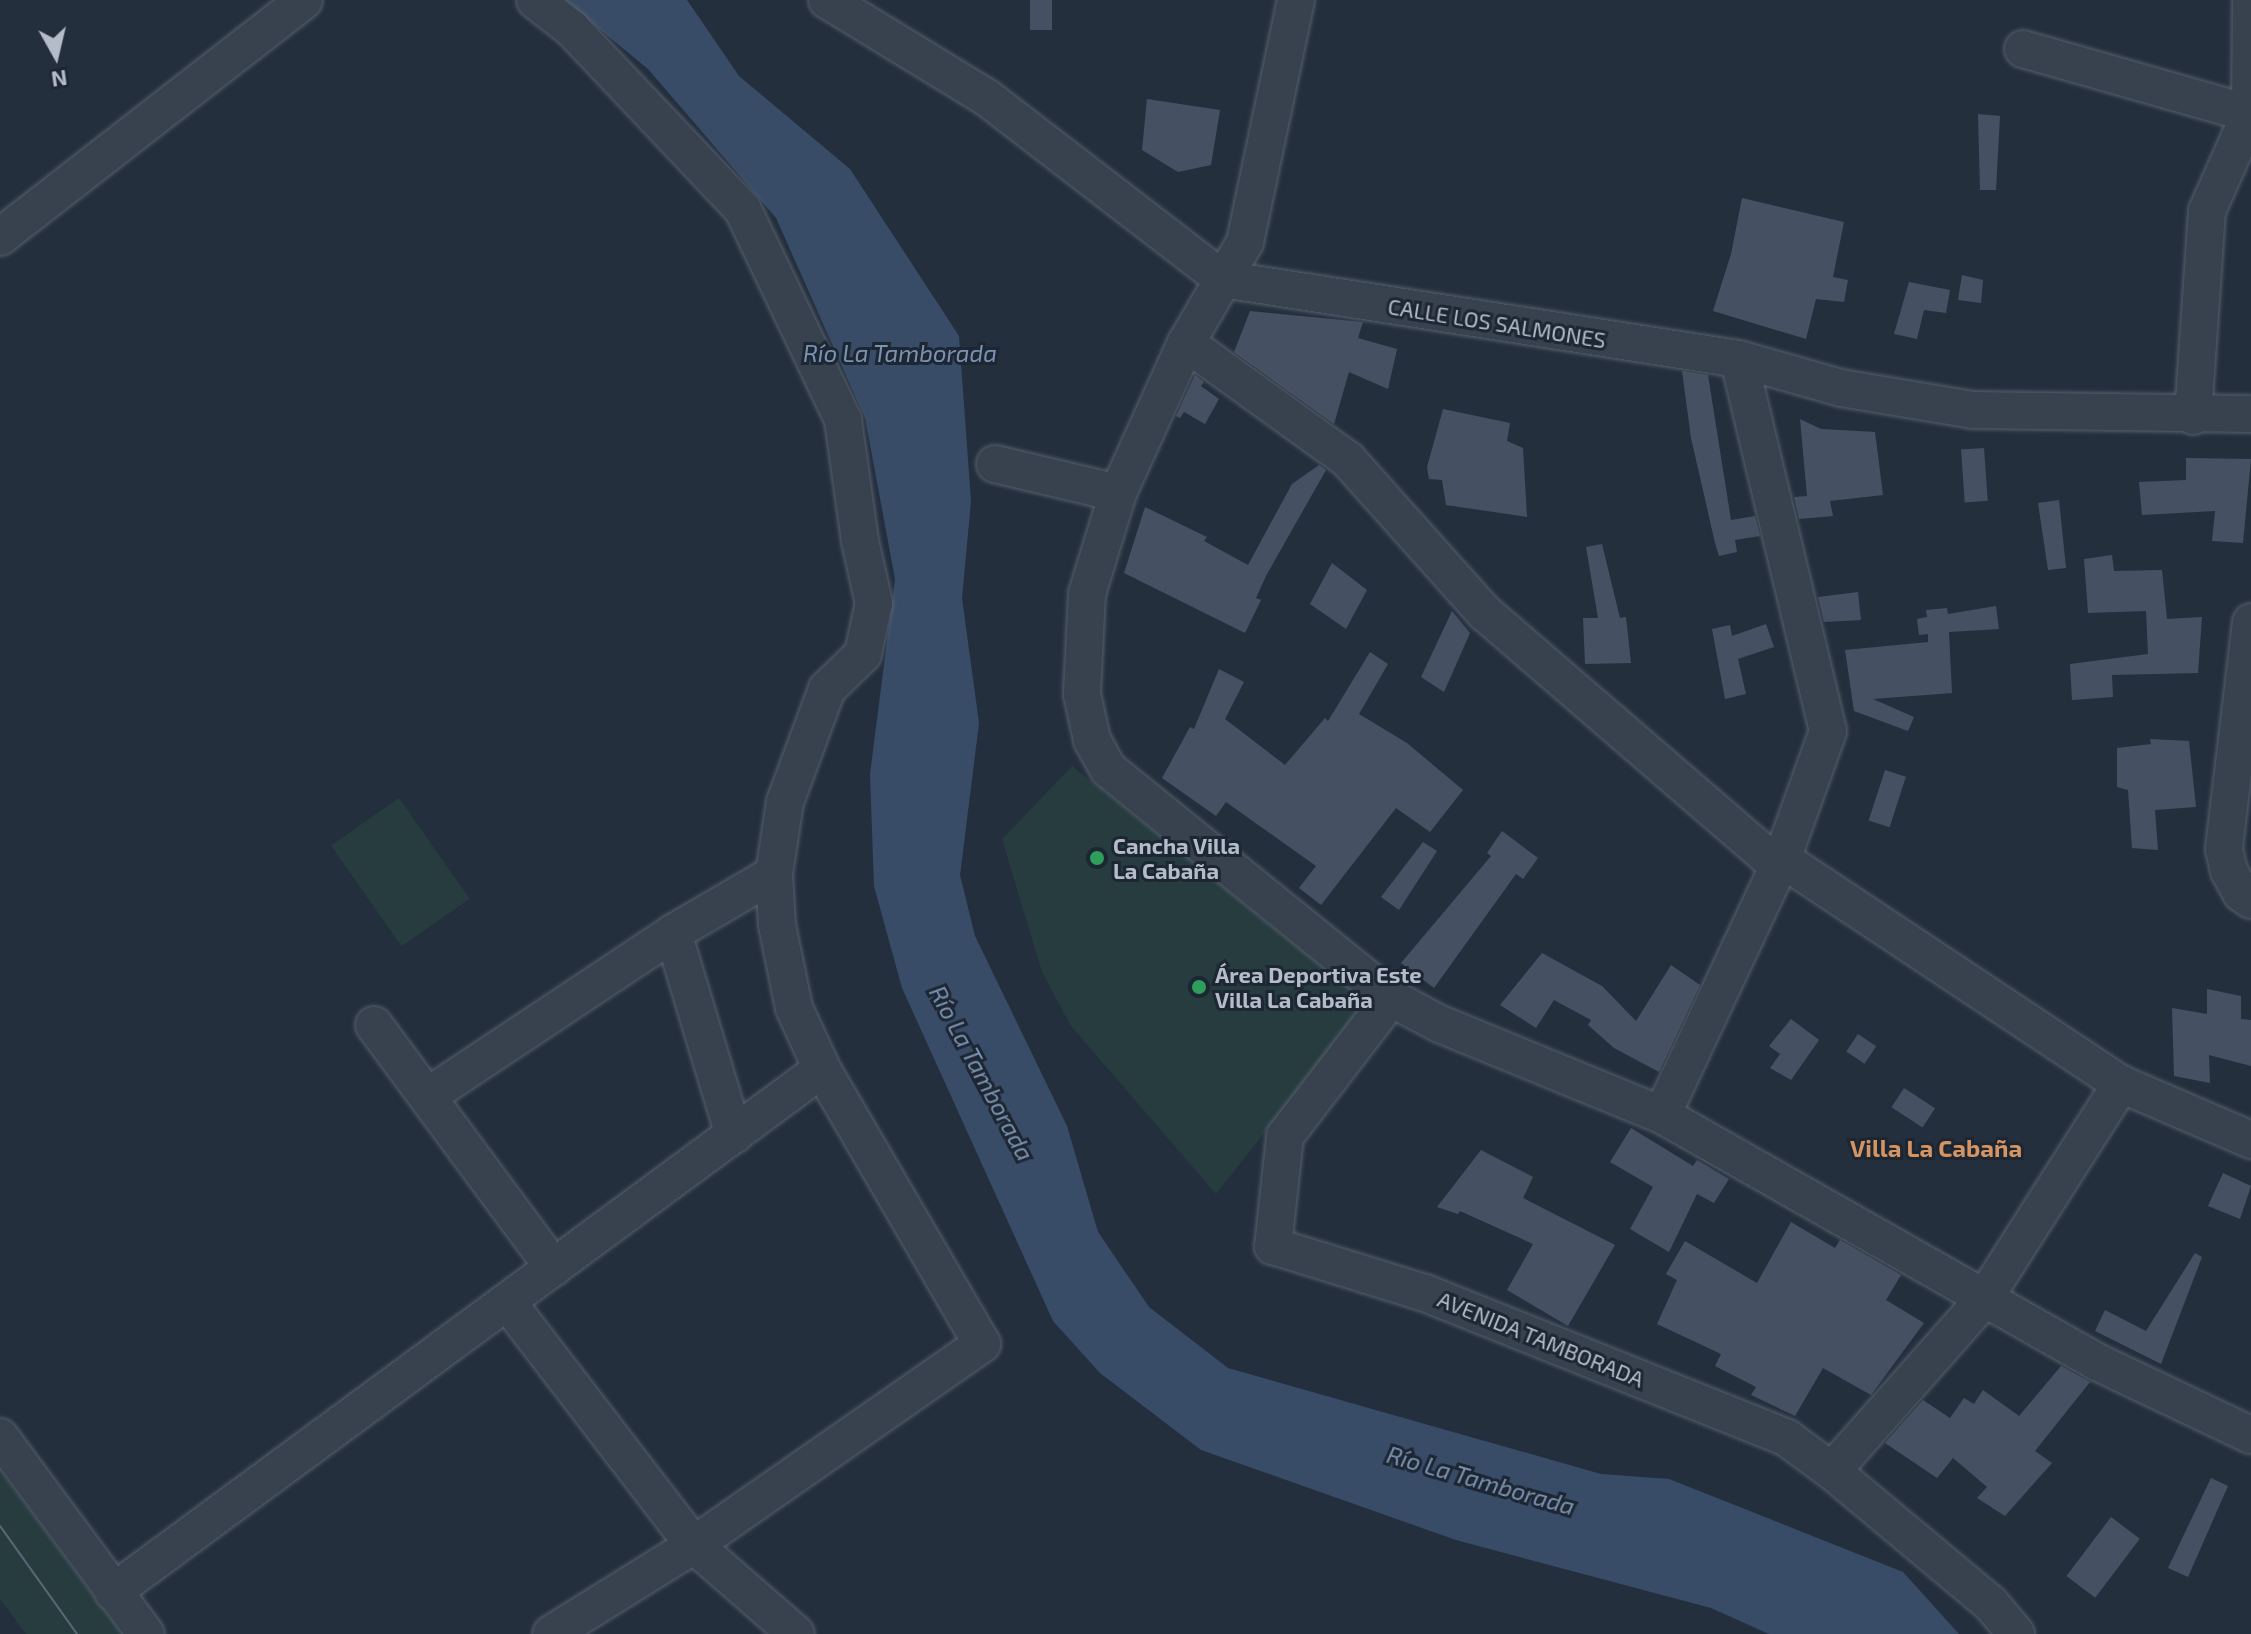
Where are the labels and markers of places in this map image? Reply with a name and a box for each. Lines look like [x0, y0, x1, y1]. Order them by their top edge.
place label: Cancha Villa La Cabaña [1113, 832, 1241, 884]
marker: Cancha Villa La Cabaña [1088, 849, 1106, 867]
place label: Área Deportiva Este Villa La Cabaña [1215, 961, 1422, 1012]
marker: Área Deportiva Este Villa La Cabaña [1190, 978, 1208, 996]

